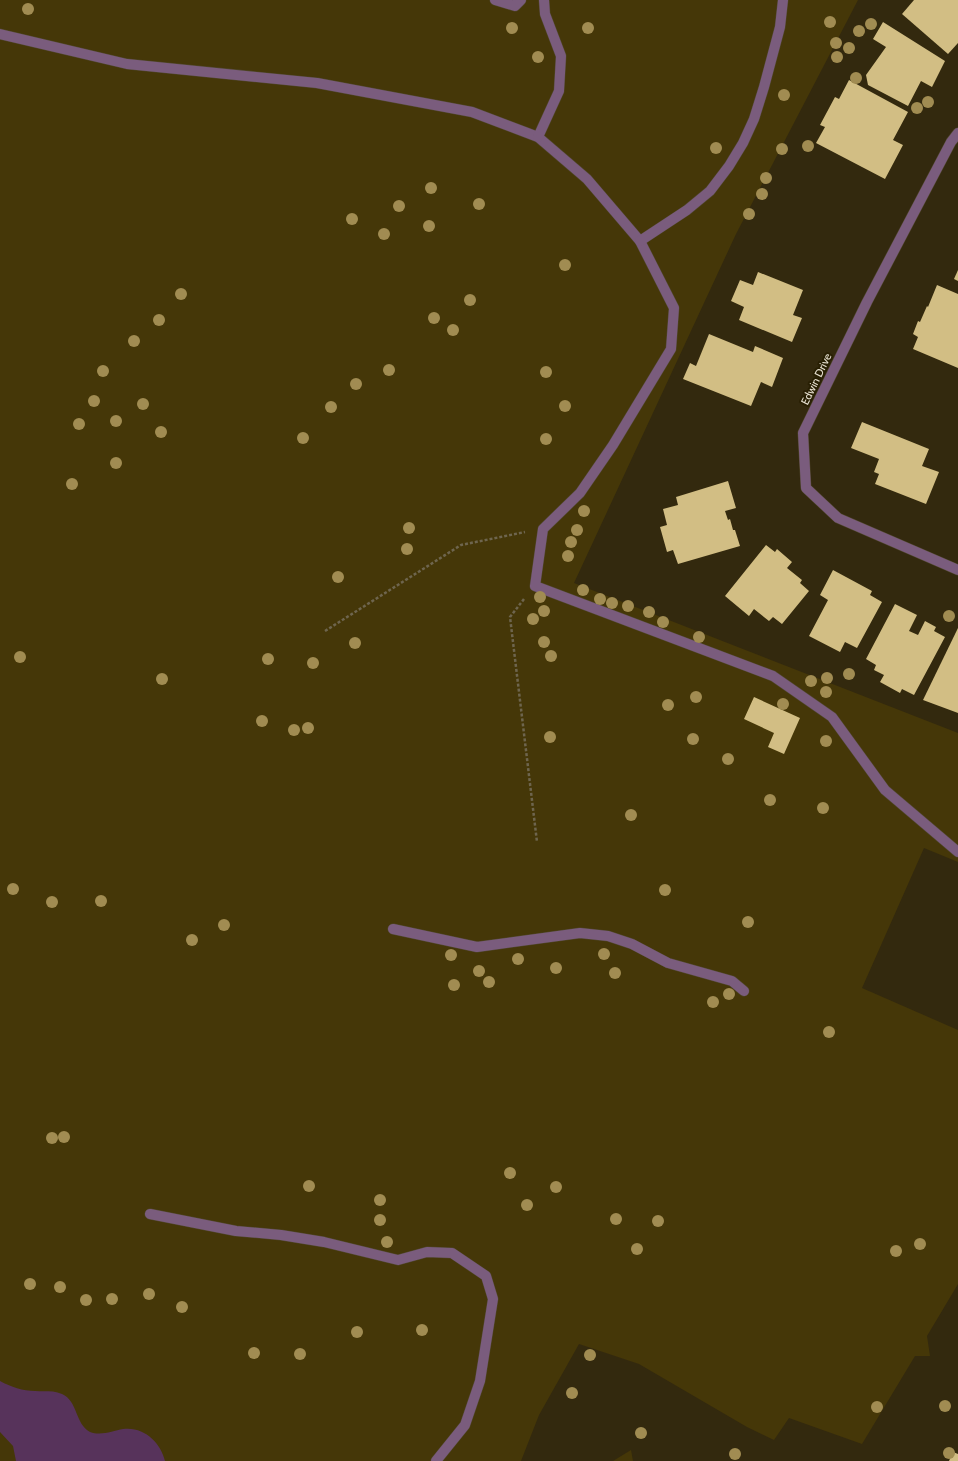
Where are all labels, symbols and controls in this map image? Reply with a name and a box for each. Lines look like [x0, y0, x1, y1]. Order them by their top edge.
street label: Edwin Drive [798, 351, 835, 407]

